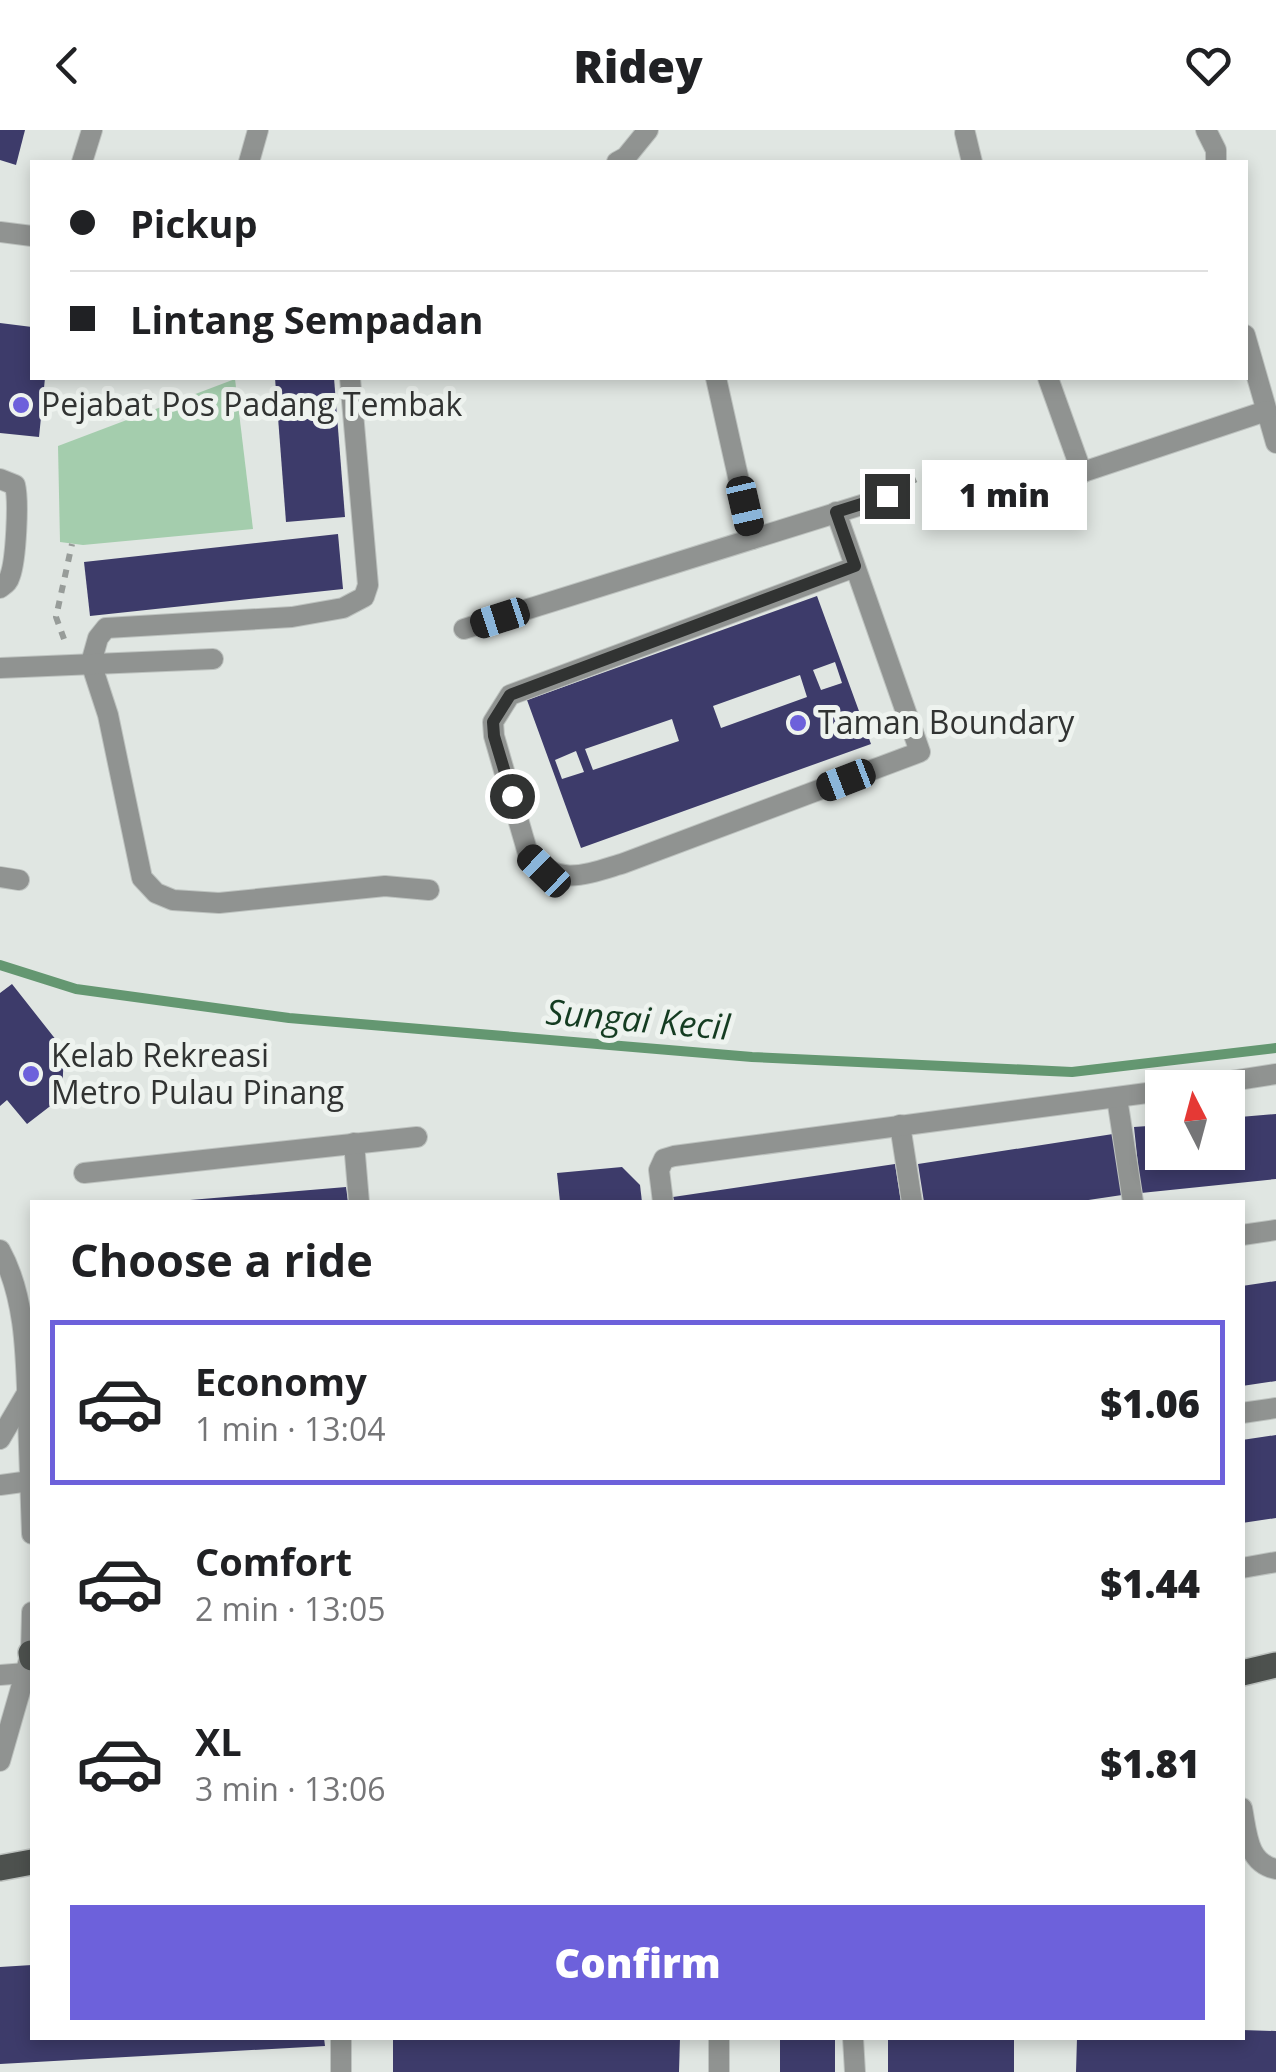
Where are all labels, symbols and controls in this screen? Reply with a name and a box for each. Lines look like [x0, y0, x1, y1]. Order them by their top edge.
text: Ridey [573, 35, 703, 96]
icon: back [40, 38, 95, 93]
icon: heart [1181, 38, 1236, 93]
text: Pickup [130, 197, 258, 249]
text: Lintang Sempadan [130, 293, 483, 345]
place label: Pejabat Pos Padang Tembak [41, 382, 463, 425]
marker: Pejabat Pos Padang Tembak [10, 394, 32, 416]
callout: 1 min [922, 461, 1087, 531]
car [724, 473, 766, 539]
text: 1 min [959, 473, 1050, 516]
route end [865, 474, 910, 519]
car [467, 594, 533, 642]
place label: Taman Boundary [818, 700, 1075, 743]
marker: Taman Boundary [787, 712, 809, 734]
car [813, 755, 879, 805]
route start [490, 774, 535, 819]
car [512, 839, 576, 903]
water label: Sungai Kecil [544, 987, 733, 1050]
place label: Kelab Rekreasi Metro Pulau Pinang [51, 1033, 344, 1113]
marker: Kelab Rekreasi Metro Pulau Pinang [20, 1063, 42, 1085]
north arrow [1145, 1070, 1245, 1170]
map controls [1145, 1070, 1245, 1170]
text: Choose a ride [70, 1229, 373, 1290]
text: Economy [195, 1355, 367, 1407]
icon: car [75, 1358, 165, 1448]
text: $1.06 [1100, 1377, 1200, 1429]
text: 1 min · 13:04 [195, 1407, 386, 1450]
text: Comfort [195, 1535, 352, 1587]
icon: car [75, 1538, 165, 1628]
text: $1.44 [1100, 1557, 1200, 1609]
text: 2 min · 13:05 [195, 1587, 386, 1630]
text: XL [195, 1715, 242, 1767]
icon: car [75, 1718, 165, 1808]
text: $1.81 [1100, 1737, 1200, 1789]
text: 3 min · 13:06 [195, 1767, 386, 1810]
button: Confirm [70, 1905, 1205, 2020]

